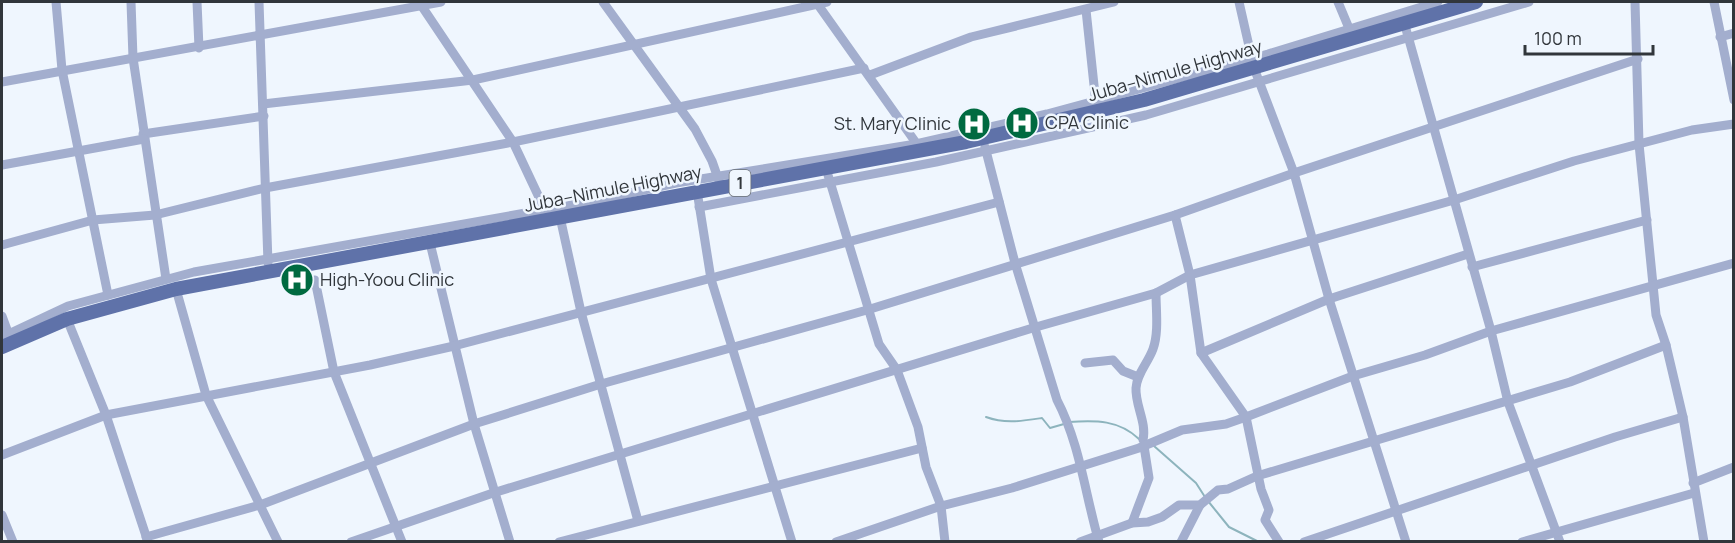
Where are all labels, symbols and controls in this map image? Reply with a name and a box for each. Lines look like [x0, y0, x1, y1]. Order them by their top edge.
scale bar [1525, 18, 1652, 56]
text: 100 m [1534, 26, 1582, 50]
street label: Juba–Nimule Highway [1085, 34, 1265, 106]
hospital icon: CPA Clinic [1004, 105, 1040, 141]
hospital icon: St. Mary Clinic [956, 106, 992, 142]
place label: CPA Clinic [1045, 110, 1129, 134]
place label: St. Mary Clinic [834, 111, 951, 135]
street label: Juba–Nimule Highway [522, 159, 704, 217]
road number: 1 [730, 170, 750, 196]
hospital icon: High-Yoou Clinic [279, 262, 315, 298]
place label: High-Yoou Clinic [320, 267, 454, 291]

